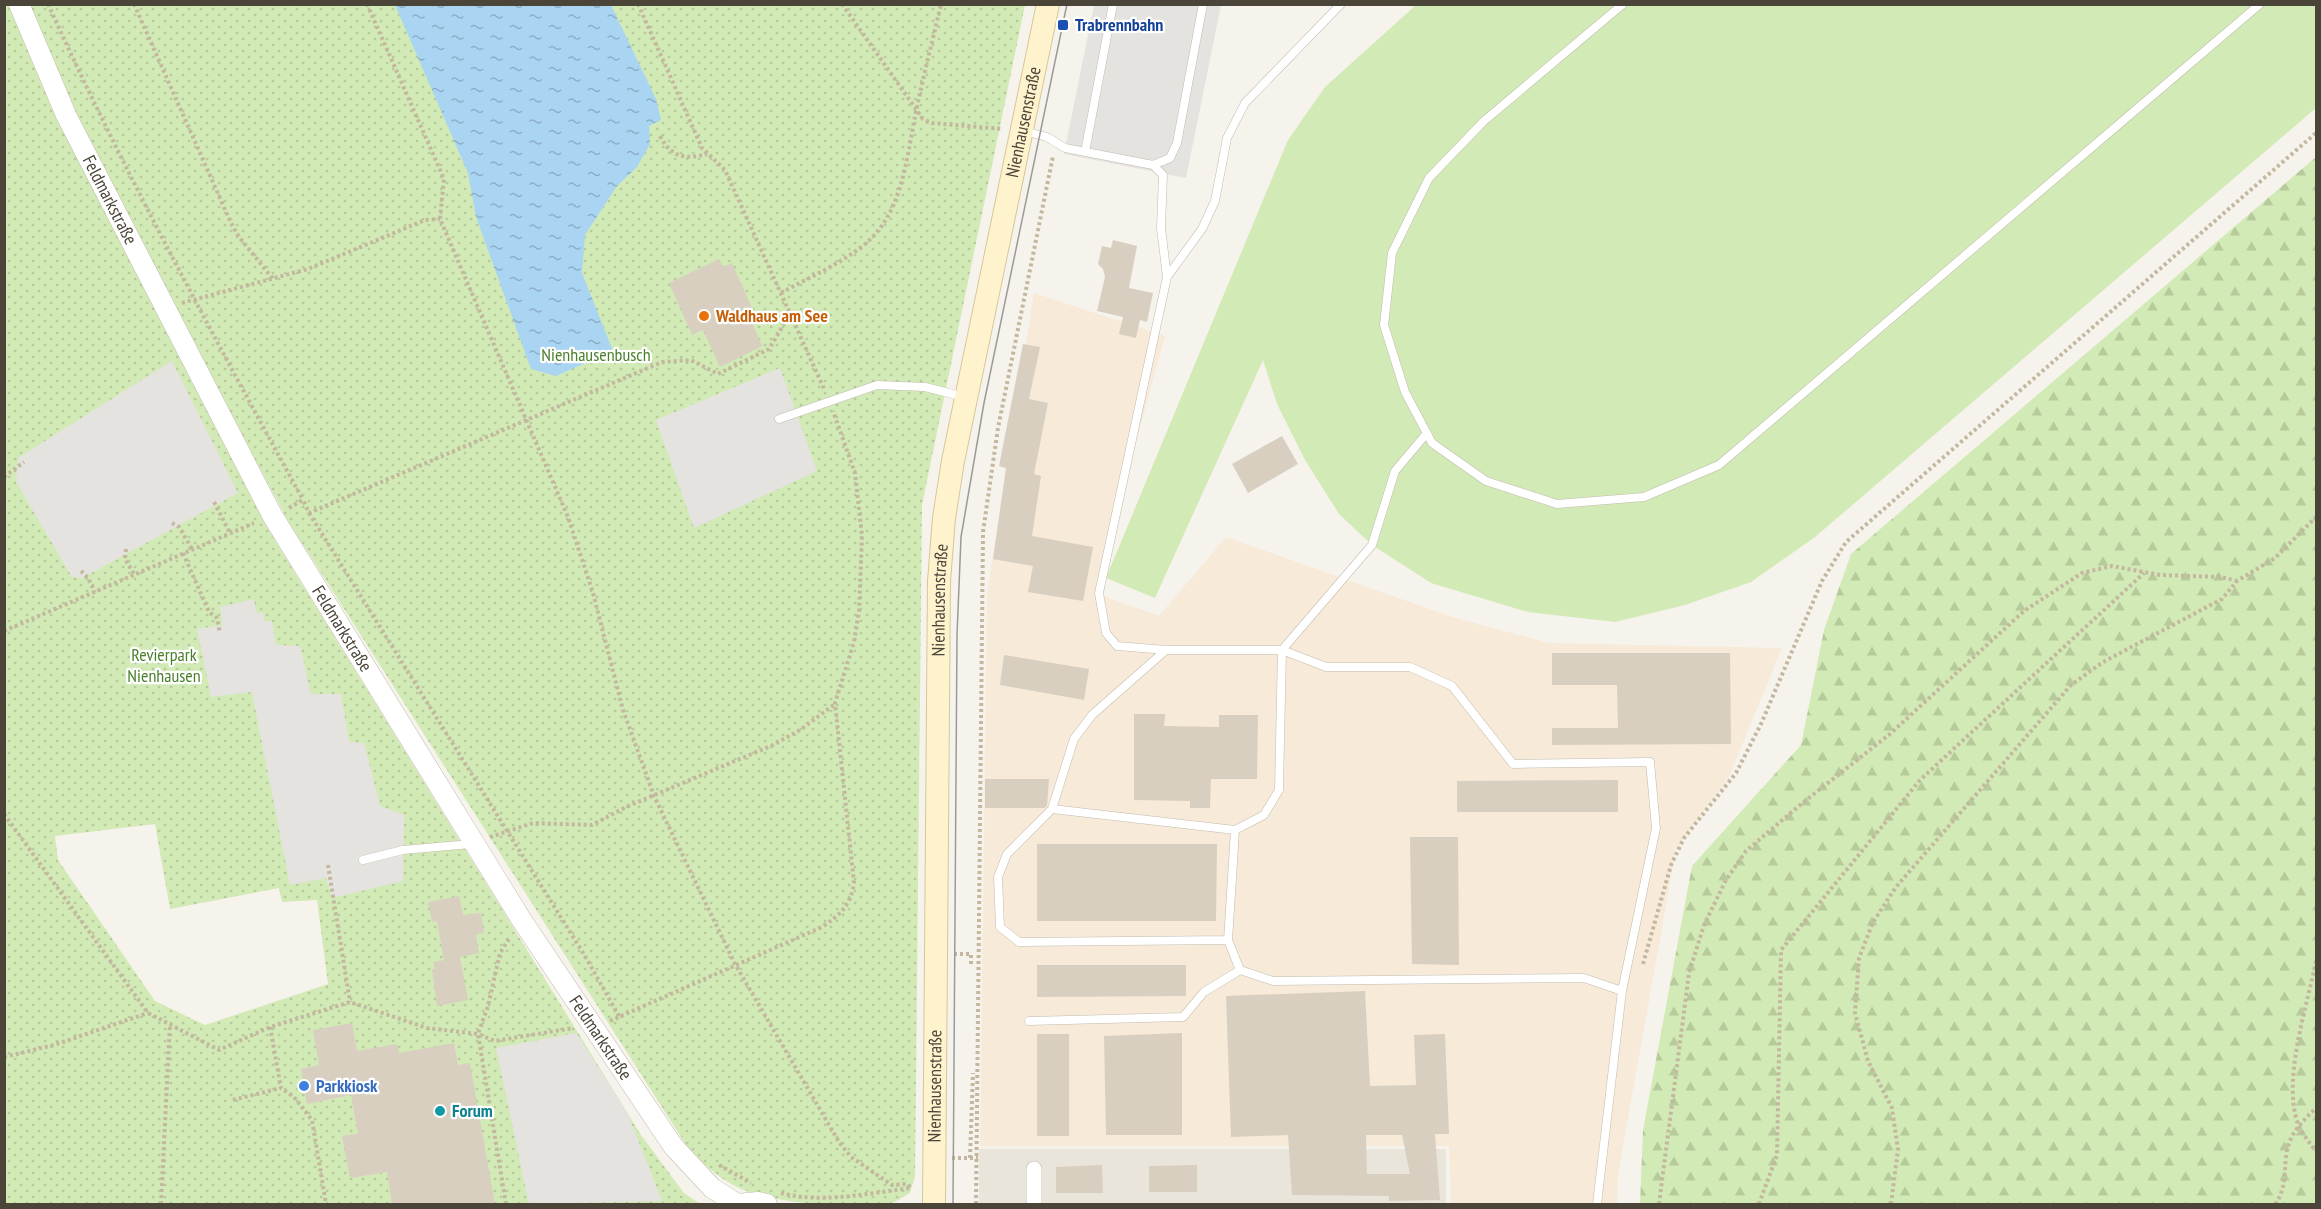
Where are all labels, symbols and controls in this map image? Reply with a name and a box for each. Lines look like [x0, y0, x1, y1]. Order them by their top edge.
place label: Trabrennbahn [1075, 13, 1163, 36]
marker: Trabrennbahn [1056, 18, 1070, 32]
street label: Nienhausenstraße [1000, 65, 1046, 180]
street label: Feldmarkstraße [78, 151, 143, 248]
place label: Waldhaus am See [715, 304, 828, 327]
marker: Waldhaus am See [697, 309, 711, 323]
park label: Nienhausenbusch [541, 343, 651, 366]
street label: Nienhausenstraße [926, 543, 953, 656]
street label: Feldmarkstraße [307, 581, 378, 676]
park label: Revierpark Nienhausen [127, 643, 201, 687]
street label: Feldmarkstraße [564, 991, 638, 1084]
street label: Nienhausenstraße [922, 1030, 946, 1142]
place label: Parkkiosk [316, 1074, 378, 1097]
marker: Parkkiosk [297, 1079, 311, 1093]
place label: Forum [452, 1099, 493, 1122]
marker: Forum [433, 1104, 447, 1118]

